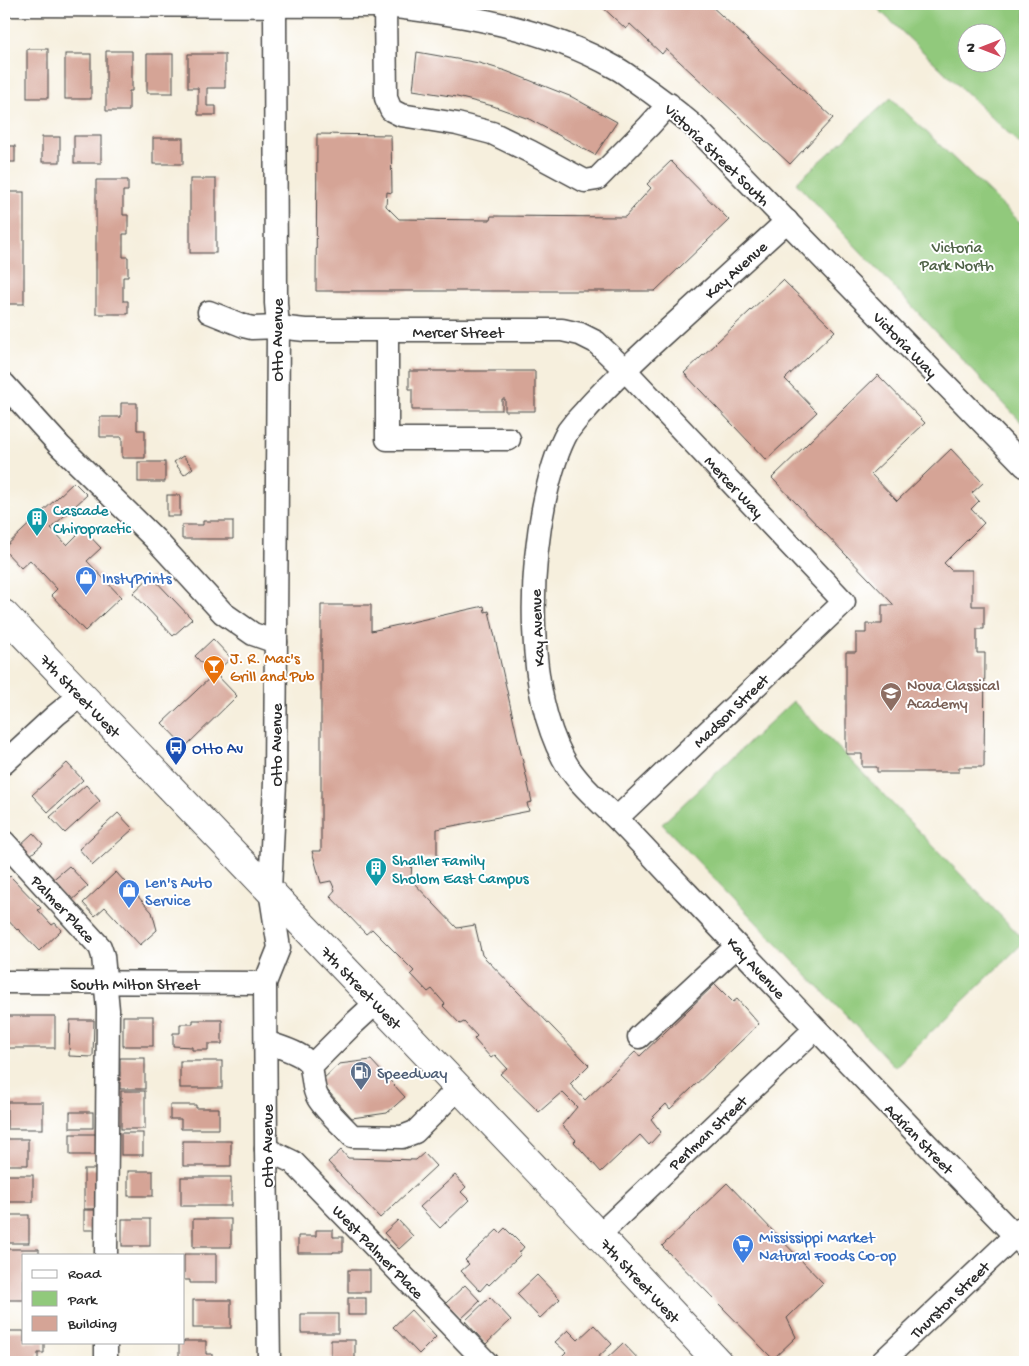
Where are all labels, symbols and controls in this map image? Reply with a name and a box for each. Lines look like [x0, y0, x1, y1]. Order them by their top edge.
north arrow [956, 22, 1006, 72]
text: N [963, 43, 980, 53]
street label: Victoria Street South [658, 101, 773, 212]
street label: Kay Avenue [702, 238, 773, 305]
park label: Victoria Park North [919, 240, 994, 277]
street label: Otto Avenue [270, 298, 289, 381]
street label: Victoria Way [866, 309, 940, 384]
street label: Mercer Street [413, 325, 505, 344]
street label: Mercer Way [699, 453, 766, 524]
place label: Cascade Chiropractic [53, 503, 132, 540]
building icon: Cascade Chiropractic [25, 506, 49, 537]
shop icon: InstyPrints [74, 565, 98, 596]
place label: InstyPrints [102, 571, 173, 590]
street label: Kay Avenue [528, 588, 551, 667]
street label: 7th Street West [33, 651, 124, 744]
place label: J. R. Mac's Grill and Pub [230, 651, 315, 688]
bar icon: J. R. Mac's Grill and Pub [202, 654, 226, 685]
street label: Madson Street [691, 671, 775, 753]
place label: Nova Classical Academy [907, 678, 1000, 715]
school or university icon: Nova Classical Academy [879, 681, 903, 712]
street label: Otto Avenue [269, 703, 288, 786]
bus stop icon: Otto Av [164, 735, 188, 766]
place label: Otto Av [192, 741, 243, 760]
place label: Shaller Family Sholom East Campus [392, 853, 530, 890]
building icon: Shaller Family Sholom East Campus [364, 856, 388, 887]
street label: Palmer Place [25, 872, 98, 949]
place label: Len's Auto Service [145, 875, 212, 912]
shop icon: Len's Auto Service [117, 878, 141, 909]
street label: Kay Avenue [721, 935, 788, 1005]
street label: 7th Street West [314, 943, 405, 1036]
street label: South Milton Street [70, 977, 201, 996]
fuel station icon: Speedway [349, 1060, 373, 1091]
place label: Speedway [377, 1066, 447, 1085]
street label: Perlman Street [665, 1092, 754, 1176]
street label: Adrian Street [879, 1101, 957, 1181]
street label: Otto Avenue [260, 1104, 279, 1187]
street label: West Palmer Place [327, 1202, 427, 1305]
place label: Mississippi Market Natural Foods Co-op [759, 1230, 896, 1267]
supermarket icon: Mississippi Market Natural Foods Co-op [731, 1233, 755, 1264]
street label: 7th Street West [594, 1236, 683, 1329]
legend [22, 1254, 185, 1344]
street label: Thurston Street [907, 1258, 996, 1345]
text: Road [68, 1266, 102, 1284]
text: Park [67, 1292, 98, 1310]
text: Building [67, 1316, 117, 1334]

